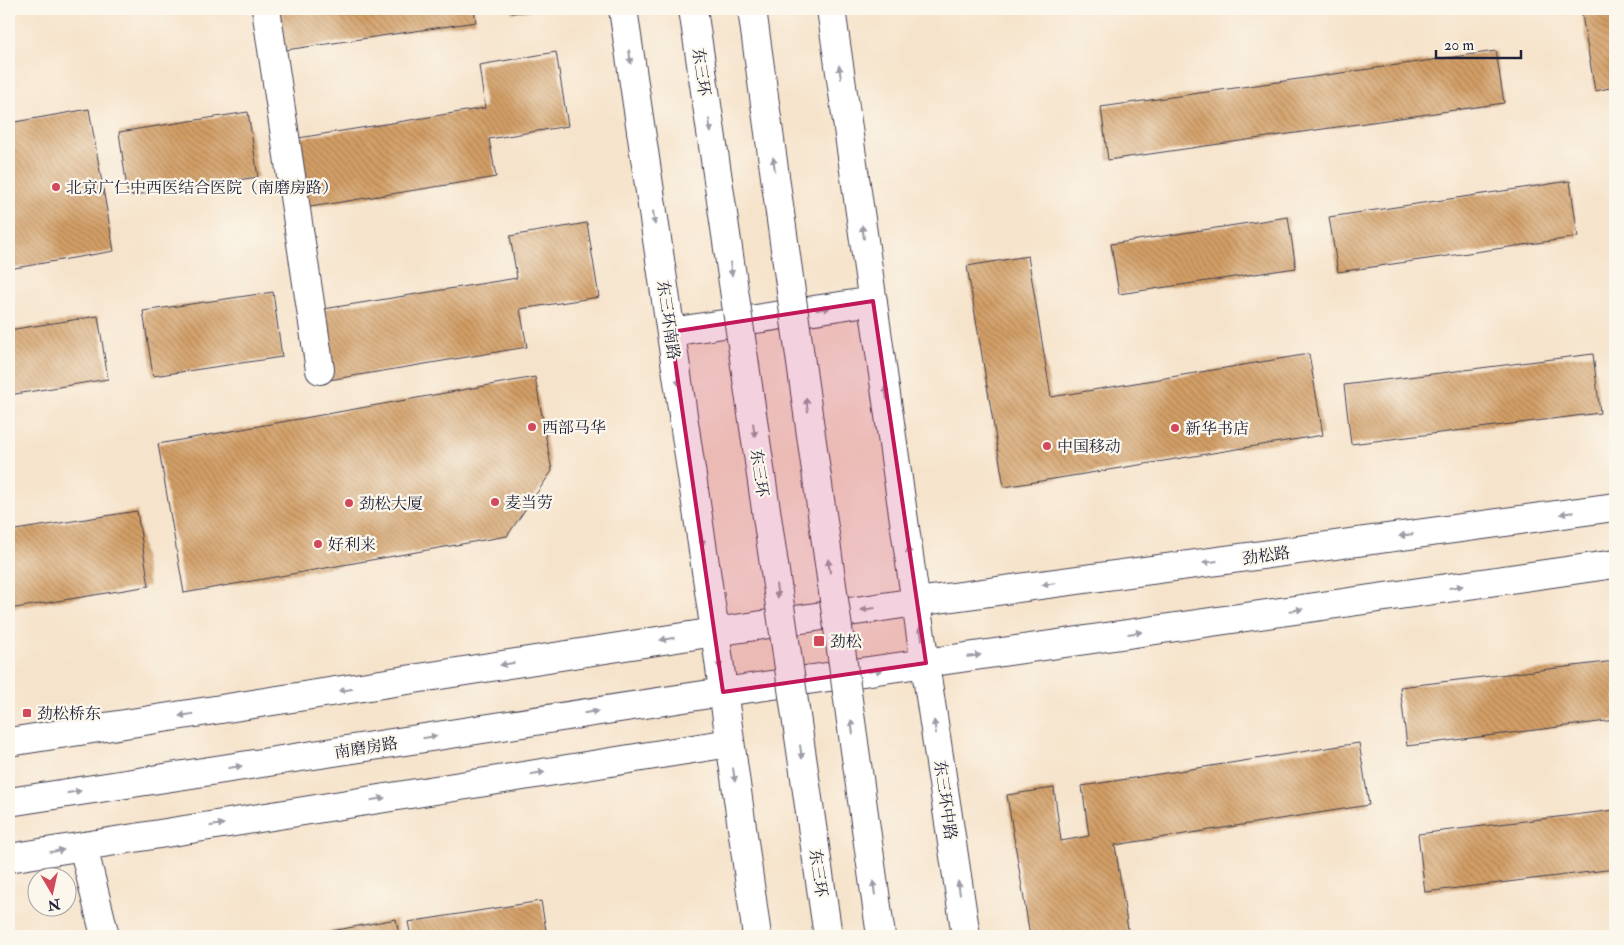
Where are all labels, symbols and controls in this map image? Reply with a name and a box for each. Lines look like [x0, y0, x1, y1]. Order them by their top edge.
scale bar [1436, 28, 1522, 60]
text: 20 m [1444, 36, 1474, 55]
street label: 东三环 [688, 47, 714, 97]
one-way arrow [627, 49, 635, 65]
one-way arrow [836, 63, 844, 79]
one-way arrow [706, 119, 714, 135]
one-way arrow [769, 156, 777, 172]
place label: 北京广仁中西医结合医院（南磨房路） [66, 178, 338, 198]
marker: 北京广仁中西医结合医院（南磨房路） [50, 181, 62, 193]
one-way arrow [650, 210, 658, 226]
one-way arrow [859, 224, 867, 240]
one-way arrow [727, 262, 735, 278]
street label: 东三环南路 [653, 279, 683, 361]
one-way arrow [815, 305, 831, 313]
one-way arrow [674, 371, 682, 387]
one-way arrow [882, 385, 890, 401]
one-way arrow [803, 397, 811, 413]
place label: 西部马华 [542, 418, 606, 438]
place label: 新华书店 [1185, 419, 1249, 439]
marker: 西部马华 [526, 421, 538, 433]
one-way arrow [750, 422, 758, 438]
marker: 新华书店 [1169, 422, 1181, 434]
place label: 中国移动 [1057, 437, 1121, 457]
marker: 中国移动 [1041, 440, 1053, 452]
street label: 东三环 [746, 448, 772, 498]
place label: 麦当劳 [505, 493, 553, 513]
place label: 劲松大厦 [359, 494, 423, 514]
marker: 麦当劳 [489, 496, 501, 508]
marker: 劲松大厦 [343, 497, 355, 509]
one-way arrow [1559, 510, 1575, 518]
one-way arrow [698, 532, 706, 548]
one-way arrow [1398, 532, 1414, 540]
place label: 好利来 [328, 535, 376, 555]
marker: 好利来 [312, 538, 324, 550]
street label: 劲松路 [1241, 543, 1291, 569]
one-way arrow [905, 546, 913, 562]
one-way arrow [825, 558, 833, 574]
one-way arrow [1202, 558, 1218, 566]
one-way arrow [1041, 580, 1057, 588]
one-way arrow [774, 583, 782, 599]
one-way arrow [1449, 583, 1465, 591]
one-way arrow [859, 606, 875, 614]
one-way arrow [1288, 606, 1304, 614]
one-way arrow [917, 625, 925, 641]
one-way arrow [1127, 629, 1143, 637]
place label: 劲松 [830, 632, 862, 652]
marker: 劲松 [812, 634, 826, 648]
one-way arrow [659, 636, 675, 644]
one-way arrow [966, 652, 982, 660]
one-way arrow [715, 654, 723, 670]
one-way arrow [498, 661, 514, 669]
one-way arrow [867, 666, 883, 674]
one-way arrow [338, 686, 354, 694]
place label: 劲松桥东 [37, 704, 101, 724]
marker: 劲松桥东 [21, 707, 33, 719]
one-way arrow [583, 708, 599, 716]
one-way arrow [177, 711, 193, 719]
one-way arrow [848, 719, 856, 735]
one-way arrow [931, 719, 939, 735]
street label: 南磨房路 [333, 733, 399, 763]
one-way arrow [422, 733, 438, 741]
one-way arrow [797, 744, 805, 760]
street label: 东三环中路 [930, 759, 960, 841]
one-way arrow [227, 763, 243, 771]
one-way arrow [730, 767, 738, 783]
one-way arrow [531, 769, 547, 777]
one-way arrow [67, 788, 83, 796]
one-way arrow [370, 795, 386, 803]
one-way arrow [210, 821, 226, 829]
one-way arrow [49, 846, 65, 854]
street label: 东三环 [805, 848, 831, 898]
north arrow [28, 868, 78, 918]
one-way arrow [870, 880, 878, 896]
one-way arrow [955, 880, 963, 896]
text: N [46, 895, 62, 914]

